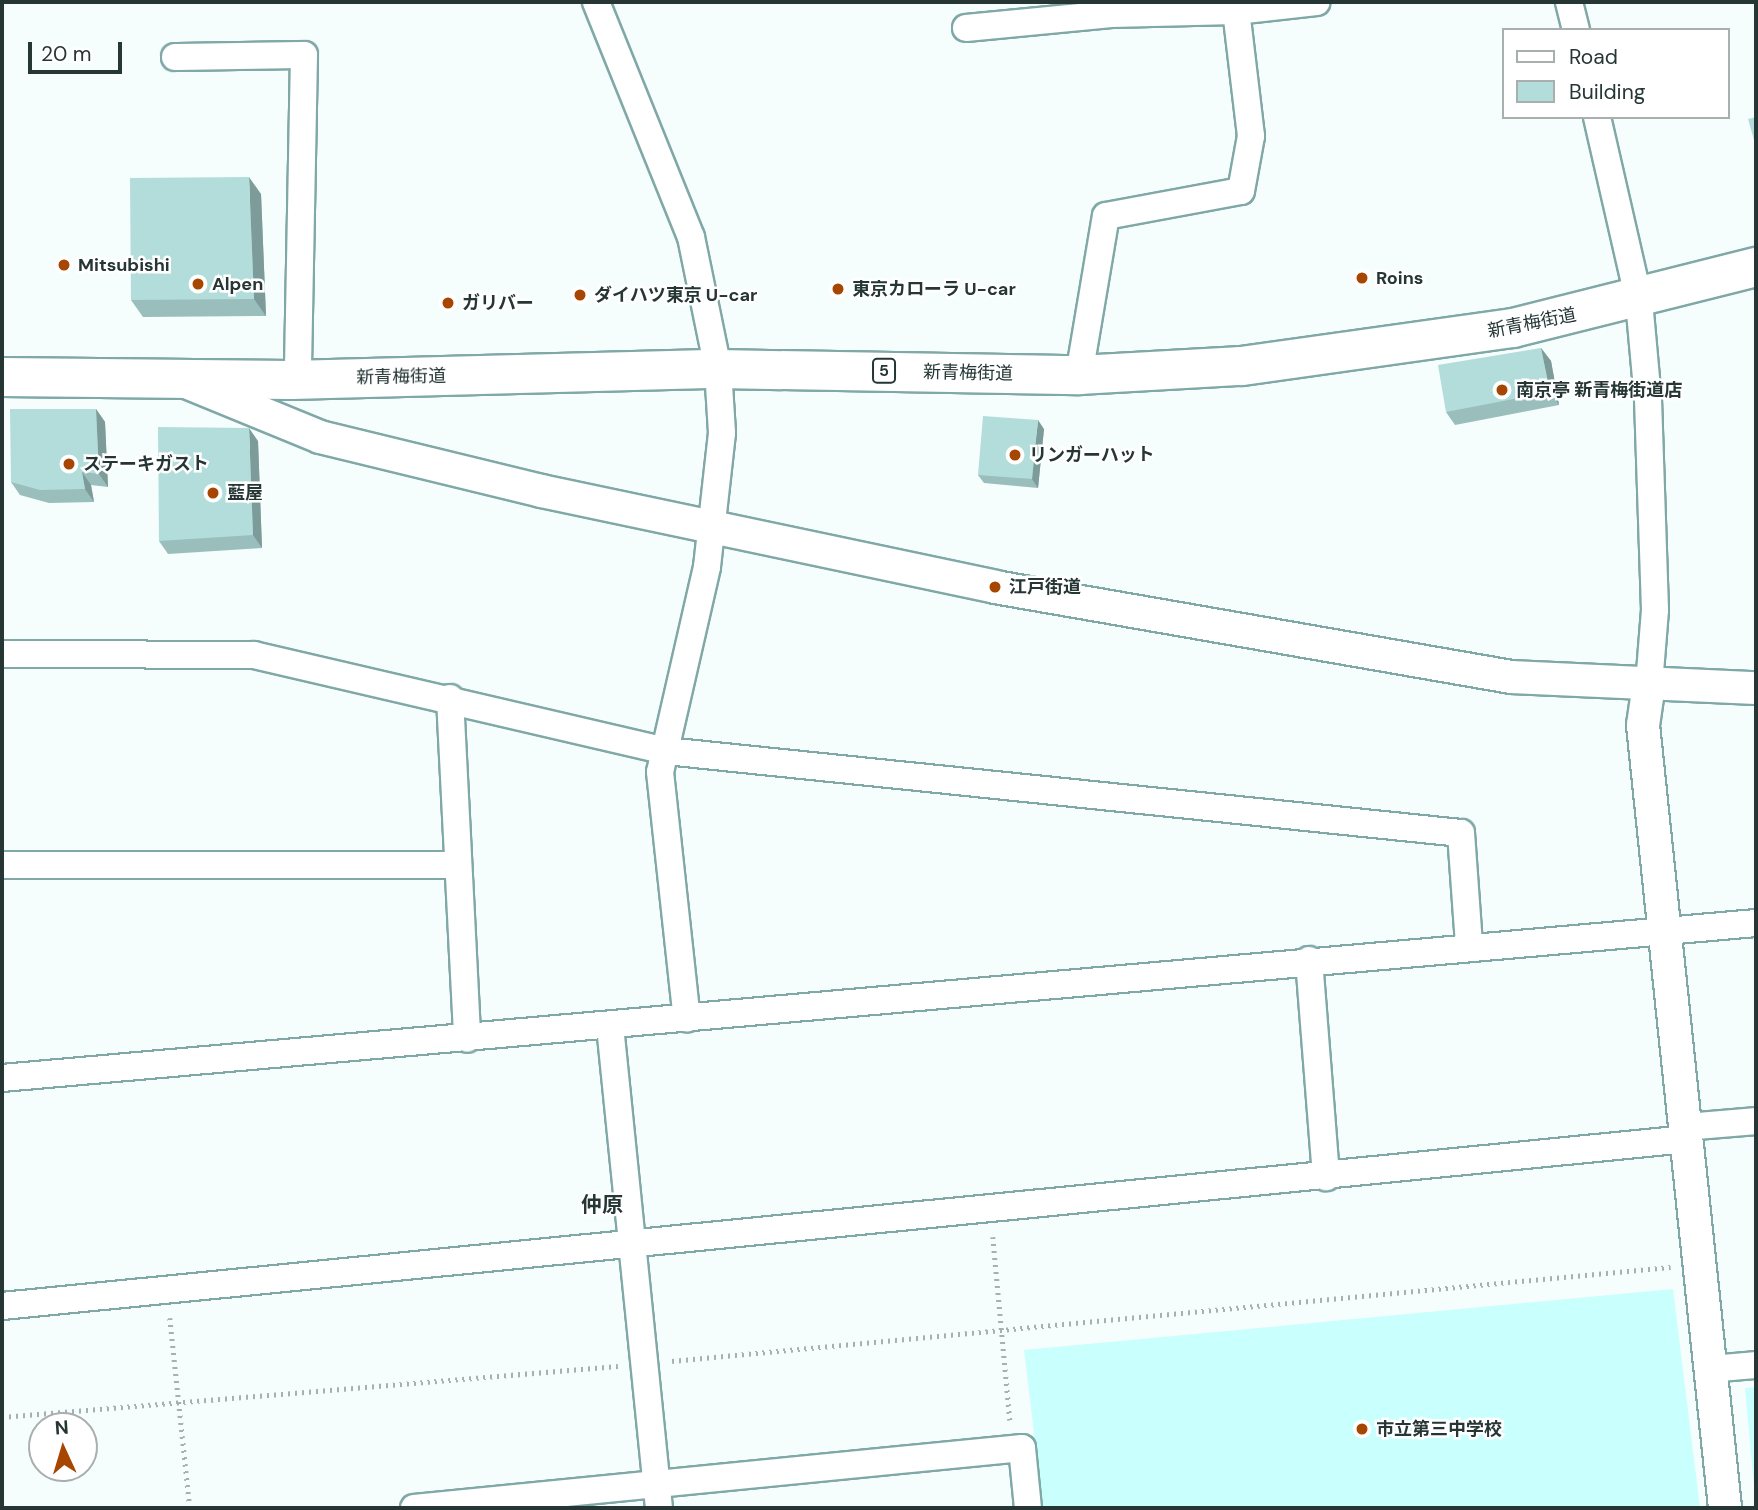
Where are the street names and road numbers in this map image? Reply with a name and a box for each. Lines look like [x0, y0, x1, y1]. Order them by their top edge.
street label: 新青梅街道 [1486, 304, 1578, 342]
road number: 5 [872, 358, 896, 384]
street label: 新青梅街道 [923, 361, 1013, 385]
street label: 新青梅街道 [356, 365, 446, 389]

